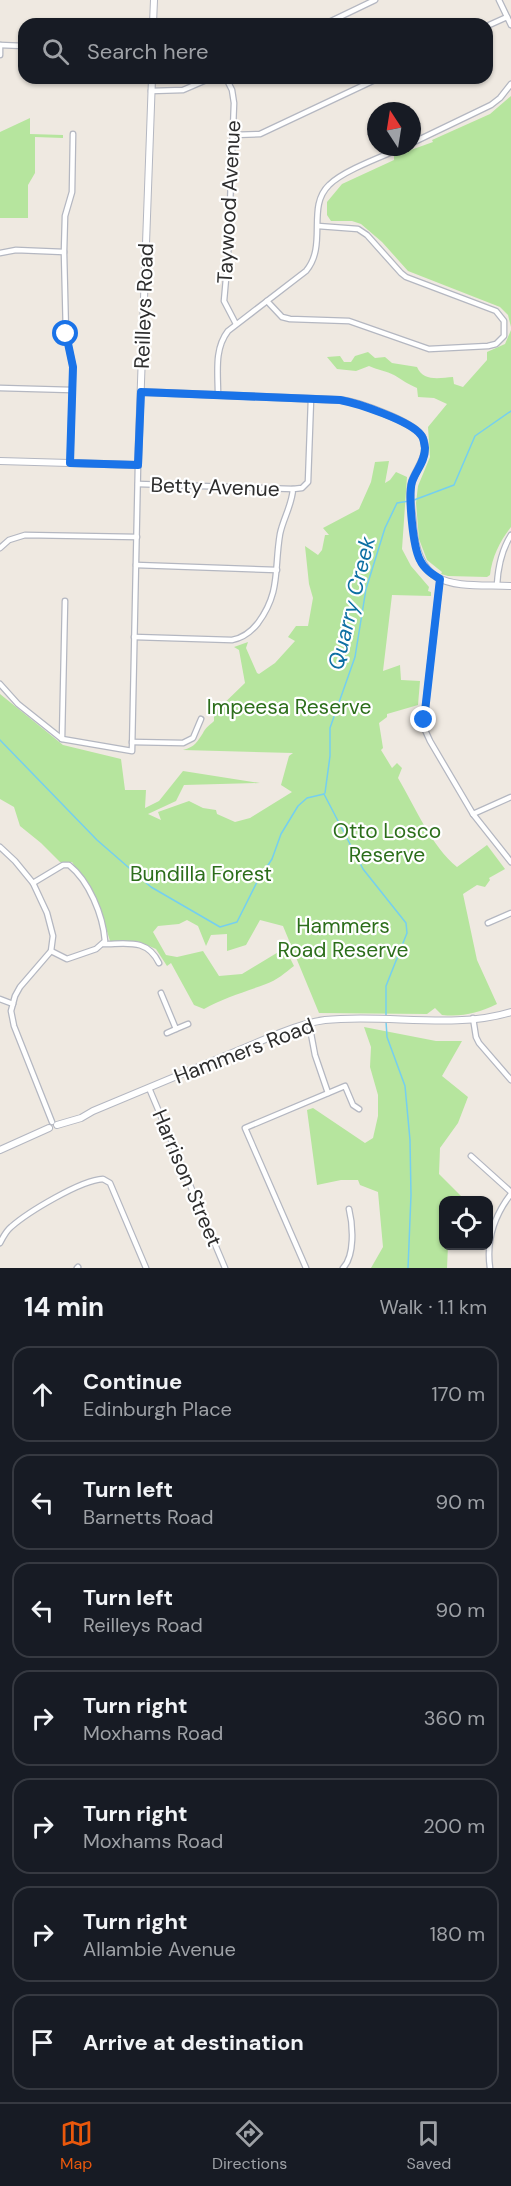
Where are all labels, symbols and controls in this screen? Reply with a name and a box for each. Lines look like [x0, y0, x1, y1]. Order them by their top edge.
search box [18, 18, 493, 84]
icon: search [39, 35, 72, 68]
text: Search here [87, 37, 208, 66]
north arrow [367, 102, 421, 156]
street label: Taywood Avenue [211, 119, 247, 284]
street label: Reilleys Road [128, 243, 160, 369]
route start [52, 320, 78, 346]
street label: Betty Avenue [150, 471, 280, 503]
water label: Quarry Creek [321, 533, 382, 673]
park label: Impeesa Reserve [207, 693, 371, 721]
route end [410, 706, 436, 732]
park label: Otto Losco Reserve [333, 817, 441, 869]
park label: Bundilla Forest [130, 860, 272, 888]
park label: Hammers Road Reserve [278, 912, 409, 964]
street label: Hammers Road [170, 1011, 318, 1091]
street label: Harrison Street [145, 1105, 229, 1251]
map controls [439, 1196, 493, 1250]
button: locate [439, 1196, 493, 1250]
text: 14 min [24, 1290, 104, 1324]
text: Walk · 1.1 km [379, 1294, 487, 1320]
text: Continue [83, 1367, 182, 1396]
icon: ahead [26, 1378, 59, 1411]
text: 170 m [432, 1381, 485, 1407]
text: Edinburgh Place [83, 1396, 232, 1422]
text: Turn left [83, 1475, 173, 1504]
icon: left [26, 1486, 59, 1519]
text: 90 m [436, 1489, 485, 1515]
text: Barnetts Road [83, 1504, 213, 1530]
text: Turn left [83, 1583, 173, 1612]
icon: left [26, 1594, 59, 1627]
text: 90 m [436, 1597, 485, 1623]
text: Reilleys Road [83, 1612, 203, 1638]
text: Turn right [83, 1691, 188, 1720]
icon: right [26, 1702, 59, 1735]
text: 360 m [424, 1705, 485, 1731]
text: Moxhams Road [83, 1720, 223, 1746]
text: Turn right [83, 1799, 188, 1828]
icon: right [26, 1810, 59, 1843]
text: 200 m [423, 1813, 485, 1839]
text: Moxhams Road [83, 1828, 223, 1854]
text: Turn right [83, 1907, 188, 1936]
icon: right [26, 1918, 59, 1951]
text: 180 m [430, 1921, 485, 1947]
text: Allambie Avenue [83, 1936, 236, 1962]
icon: arrive [26, 2026, 59, 2059]
text: Arrive at destination [83, 2028, 304, 2057]
tab: Map [60, 2117, 93, 2174]
tab: Directions [212, 2117, 287, 2174]
tab: Saved [407, 2117, 451, 2174]

